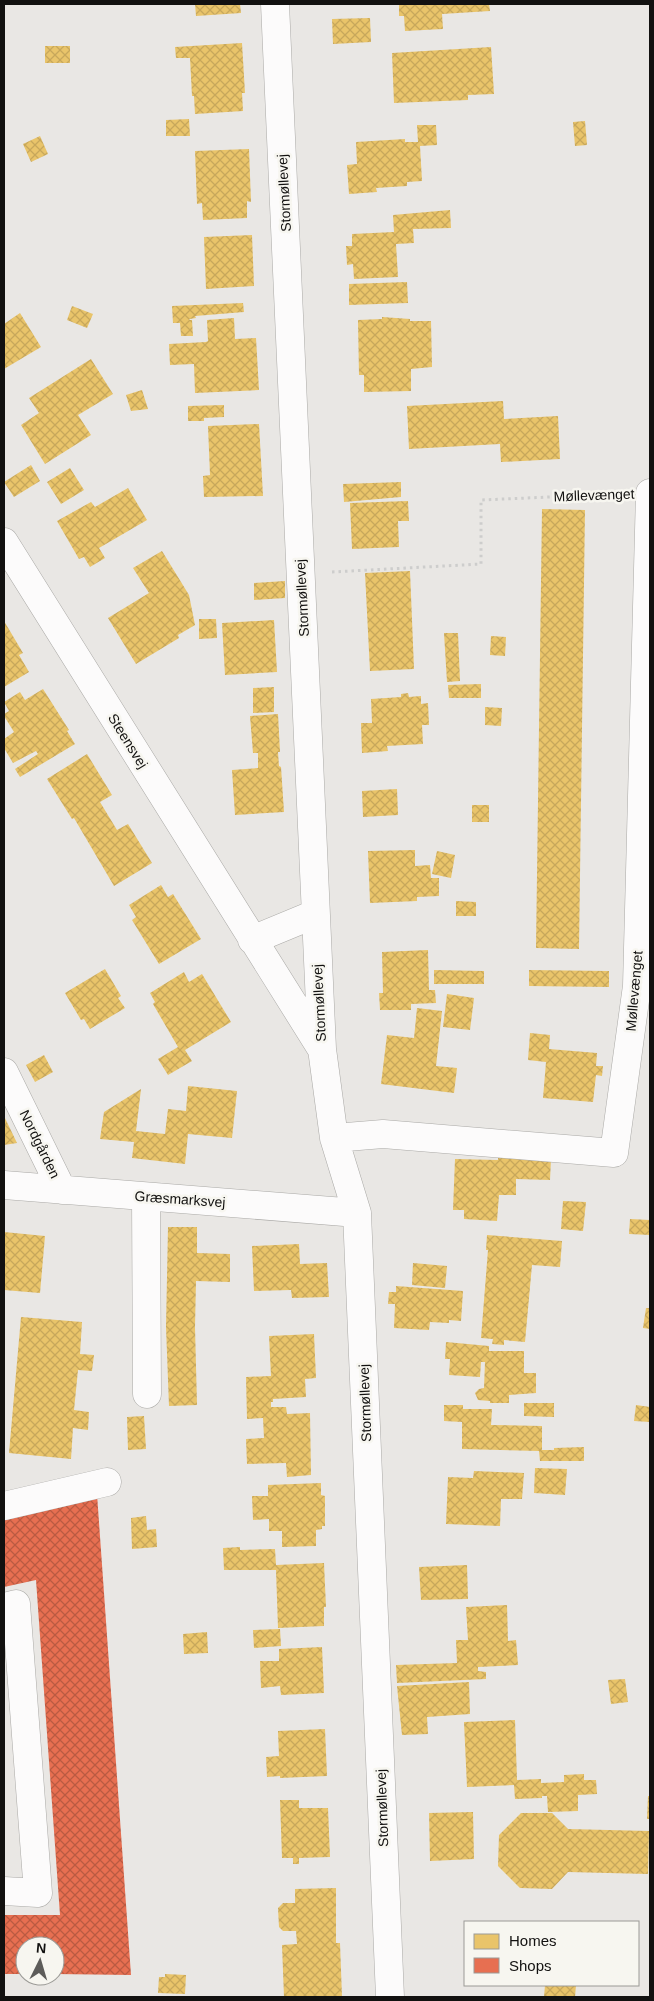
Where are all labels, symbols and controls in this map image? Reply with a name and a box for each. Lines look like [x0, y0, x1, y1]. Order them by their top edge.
street label: Stormøllevej [274, 154, 294, 232]
street label: Møllevænget [553, 486, 635, 504]
street label: Stormøllevej [292, 559, 312, 637]
street label: Steensvej [105, 711, 151, 771]
street label: Møllevænget [623, 950, 646, 1032]
street label: Stormøllevej [309, 964, 329, 1042]
street label: Nordgården [17, 1107, 63, 1181]
street label: Græsmarksvej [134, 1188, 226, 1210]
street label: Stormøllevej [356, 1364, 374, 1442]
street label: Stormøllevej [373, 1769, 391, 1847]
legend [464, 1921, 639, 1986]
text: Homes [509, 1932, 557, 1949]
north arrow [15, 1936, 65, 1986]
text: N [35, 1940, 47, 1956]
text: Shops [509, 1957, 552, 1974]

